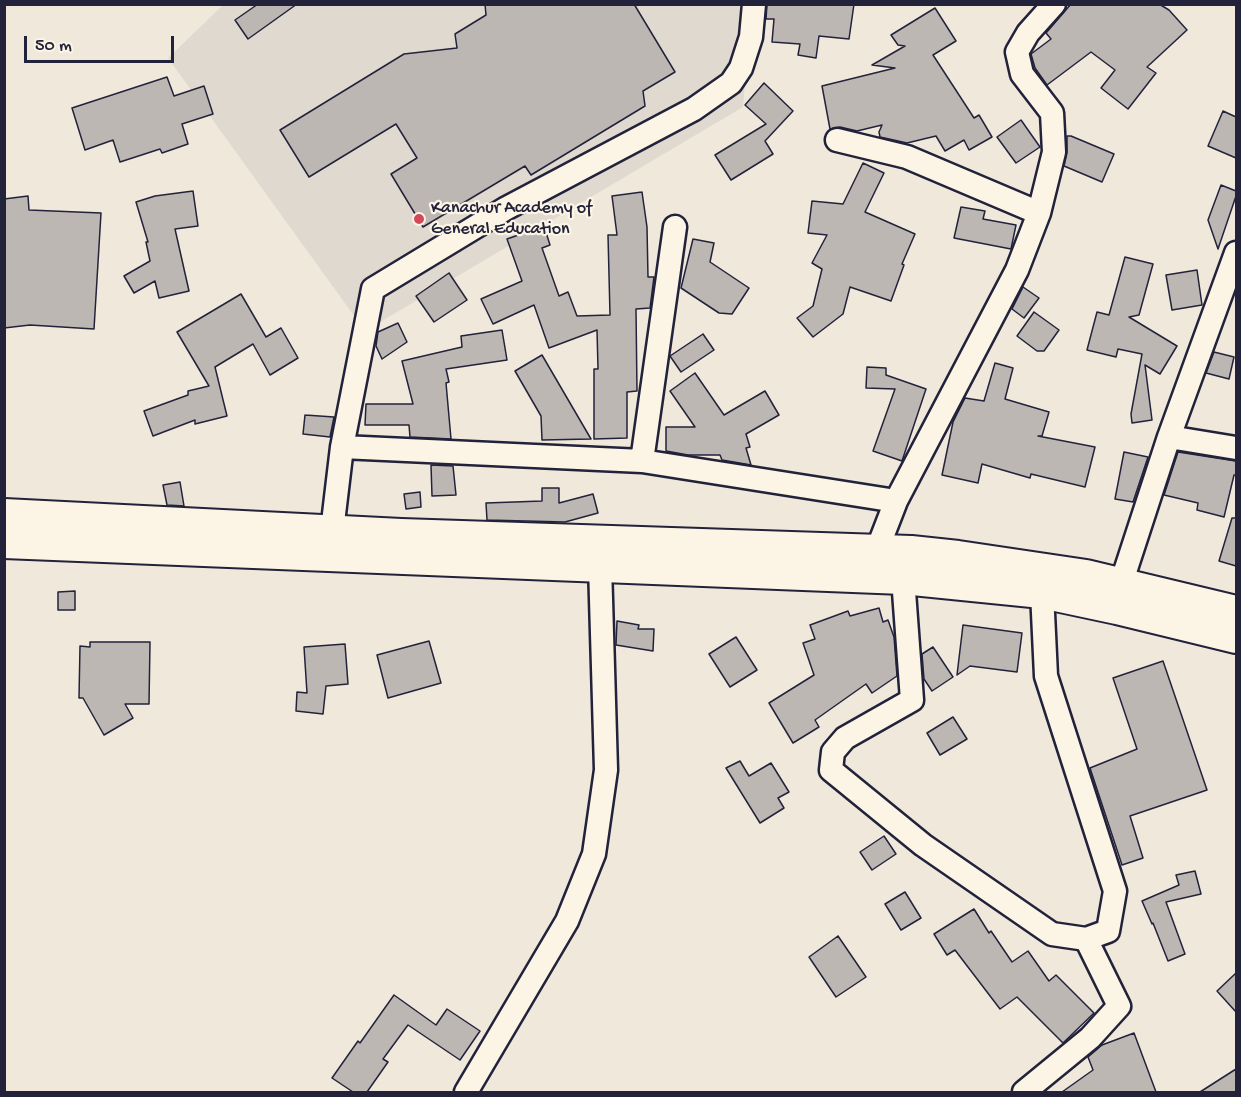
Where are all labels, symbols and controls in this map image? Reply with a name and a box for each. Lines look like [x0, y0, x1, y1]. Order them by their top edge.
scale bar [27, 24, 177, 62]
text: 50 m [35, 36, 72, 57]
place label: Kanachur Academy of General Education [431, 198, 592, 240]
marker: Kanachur Academy of General Education [412, 212, 426, 226]

